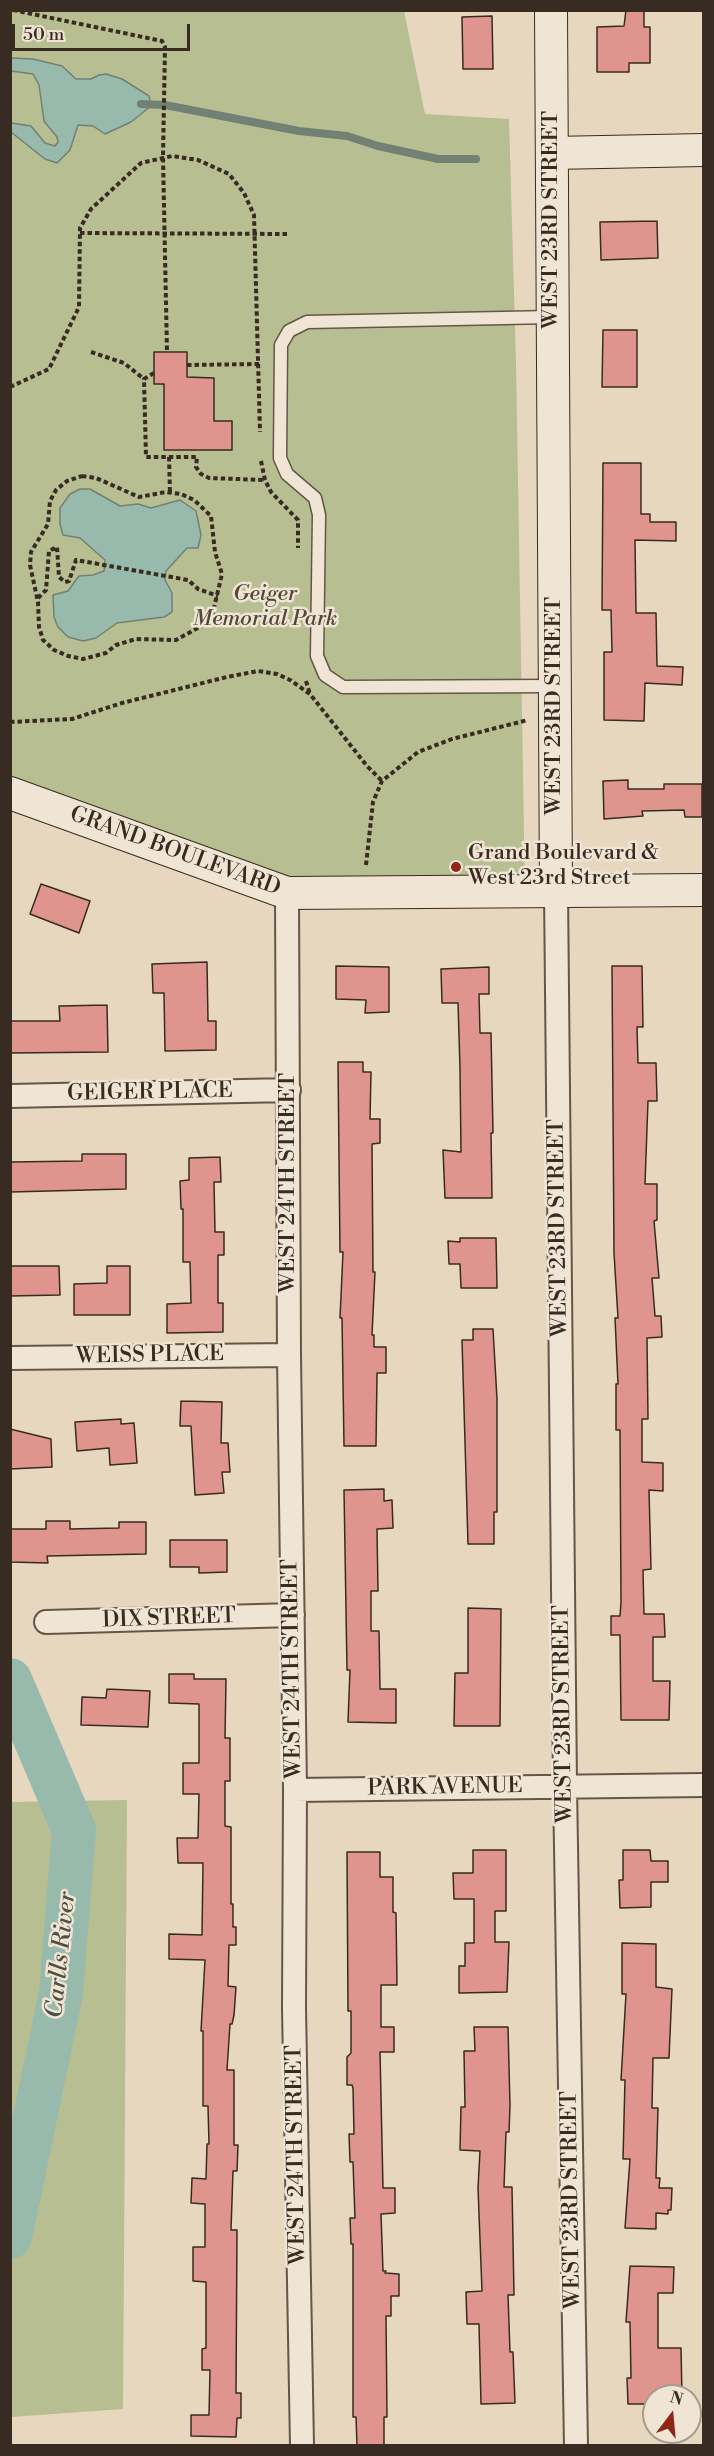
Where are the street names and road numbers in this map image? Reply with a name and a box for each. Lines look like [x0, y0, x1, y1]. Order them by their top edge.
street label: WEST 23RD STREET [539, 111, 565, 329]
street label: WEST 23RD STREET [542, 597, 568, 815]
street label: GRAND BOULEVARD [66, 802, 284, 902]
street label: WEST 24TH STREET [276, 1073, 302, 1293]
street label: GEIGER PLACE [67, 1078, 233, 1108]
street label: WEST 23RD STREET [544, 1119, 574, 1337]
street label: WEISS PLACE [76, 1342, 224, 1370]
street label: WEST 24TH STREET [278, 1559, 308, 1779]
street label: DIX STREET [102, 1603, 236, 1635]
street label: WEST 23RD STREET [549, 1605, 579, 1823]
street label: PARK AVENUE [367, 1773, 523, 1803]
street label: WEST 24TH STREET [282, 2045, 312, 2265]
street label: WEST 23RD STREET [557, 2091, 587, 2309]

